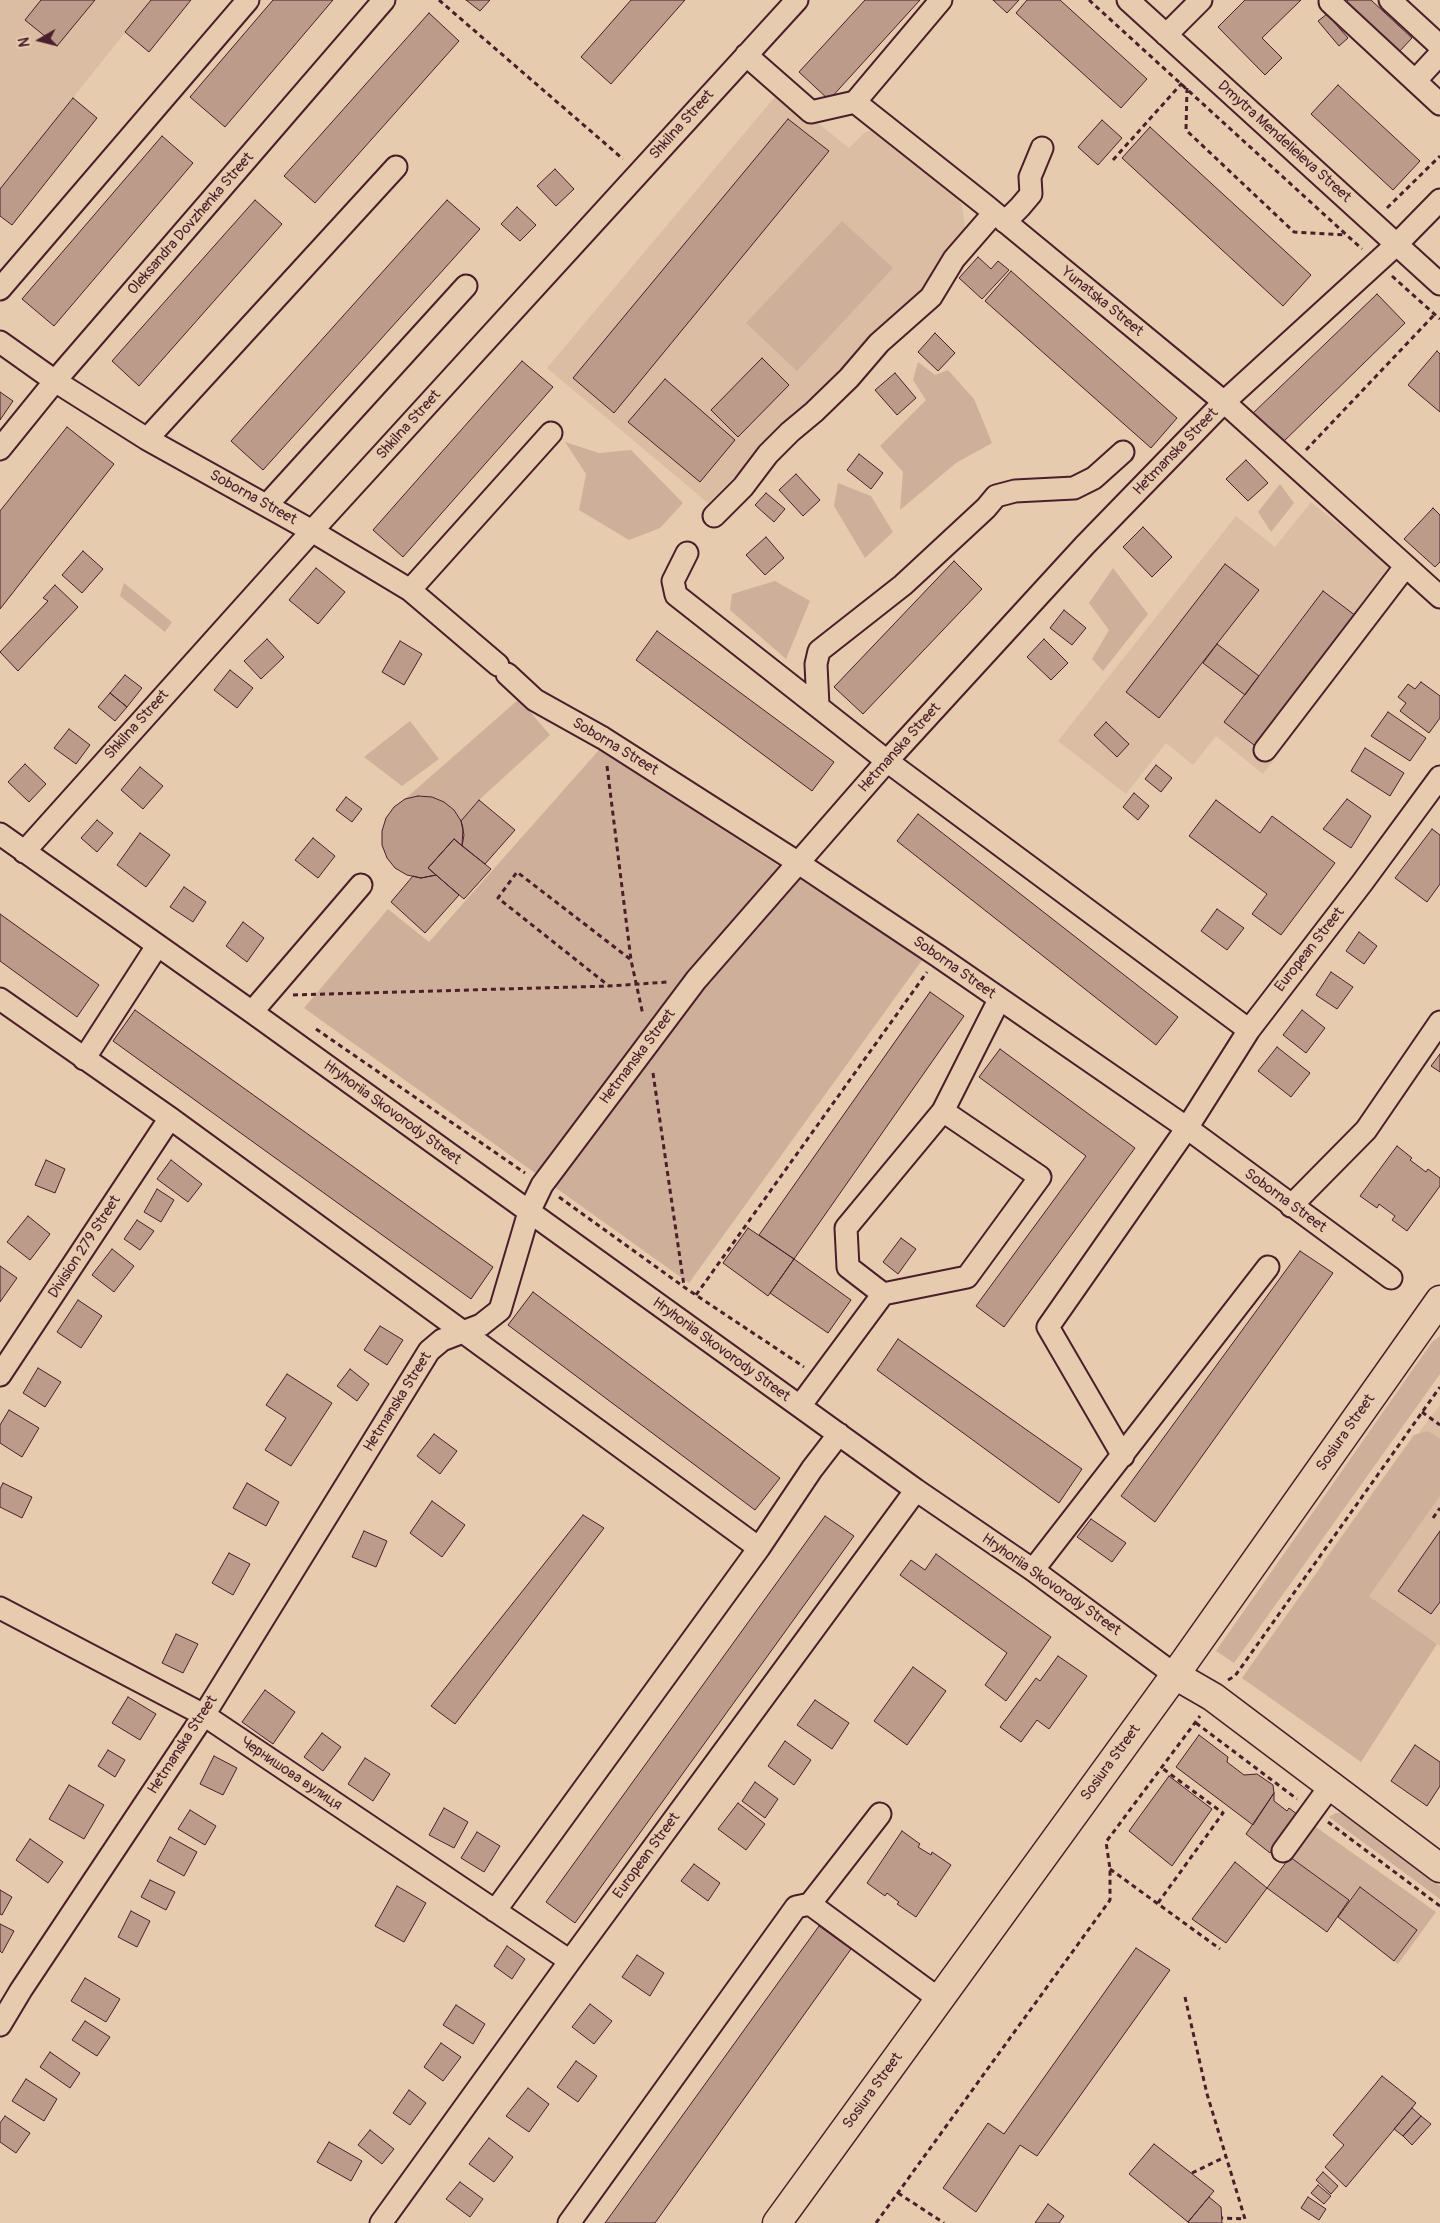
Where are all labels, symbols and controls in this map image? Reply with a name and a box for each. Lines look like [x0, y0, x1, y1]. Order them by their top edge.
north arrow [15, 15, 65, 65]
text: N [16, 36, 34, 48]
street label: Dmytra Mendelieieva Street [1214, 77, 1354, 207]
street label: Shkilna Street [646, 86, 718, 164]
street label: Oleksandra Dovzhenka Street [124, 149, 258, 299]
street label: Yunatska Street [1057, 263, 1147, 341]
street label: Shkilna Street [373, 386, 445, 464]
street label: Hetmanska Street [1130, 405, 1222, 499]
street label: Soborna Street [206, 467, 300, 529]
street label: Shkilna Street [101, 686, 173, 764]
street label: Hetmanska Street [855, 700, 945, 796]
street label: Soborna Street [569, 714, 661, 780]
street label: European Street [1271, 904, 1349, 996]
street label: Soborna Street [909, 933, 999, 1003]
street label: Hetmanska Street [596, 1006, 680, 1108]
street label: Hryhoriia Skovorody Street [320, 1057, 464, 1169]
street label: Soborna Street [1240, 1165, 1330, 1237]
street label: Division 279 Street [45, 1192, 125, 1302]
street label: Hryhoriia Skovorody Street [649, 1294, 793, 1406]
street label: Hetmanska Street [360, 1349, 436, 1455]
street label: Sosiura Street [1313, 1391, 1379, 1475]
street label: Hryhoriia Skovorody Street [978, 1530, 1124, 1640]
street label: Hetmanska Street [144, 1692, 222, 1798]
street label: Sosiura Street [1077, 1721, 1145, 1805]
street label: Чернишова вулиця [237, 1733, 345, 1815]
street label: European Street [610, 1809, 684, 1903]
street label: Sosiura Street [839, 2049, 907, 2133]

